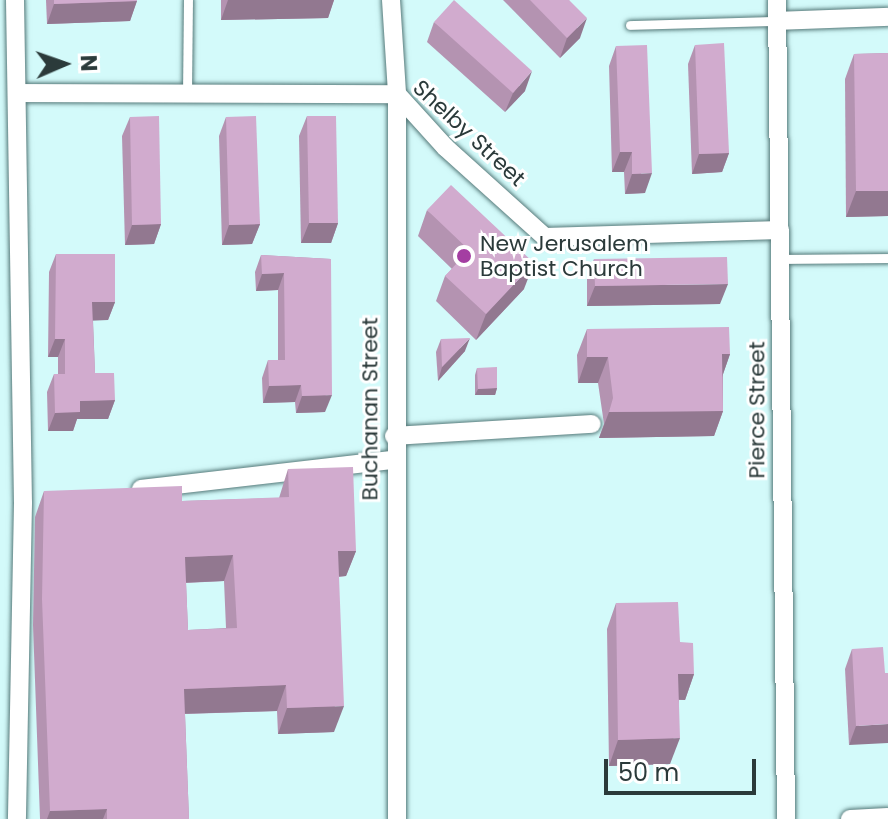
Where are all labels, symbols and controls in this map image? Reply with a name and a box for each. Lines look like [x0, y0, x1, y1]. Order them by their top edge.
north arrow [24, 24, 104, 104]
text: N [73, 54, 104, 72]
street label: Shelby Street [407, 74, 531, 192]
place label: New Jerusalem Baptist Church [480, 230, 649, 282]
marker: New Jerusalem Baptist Church [455, 247, 473, 265]
street label: Buchanan Street [357, 317, 383, 501]
street label: Pierce Street [744, 341, 770, 479]
scale bar [608, 743, 760, 793]
text: 50 m [618, 756, 679, 789]

